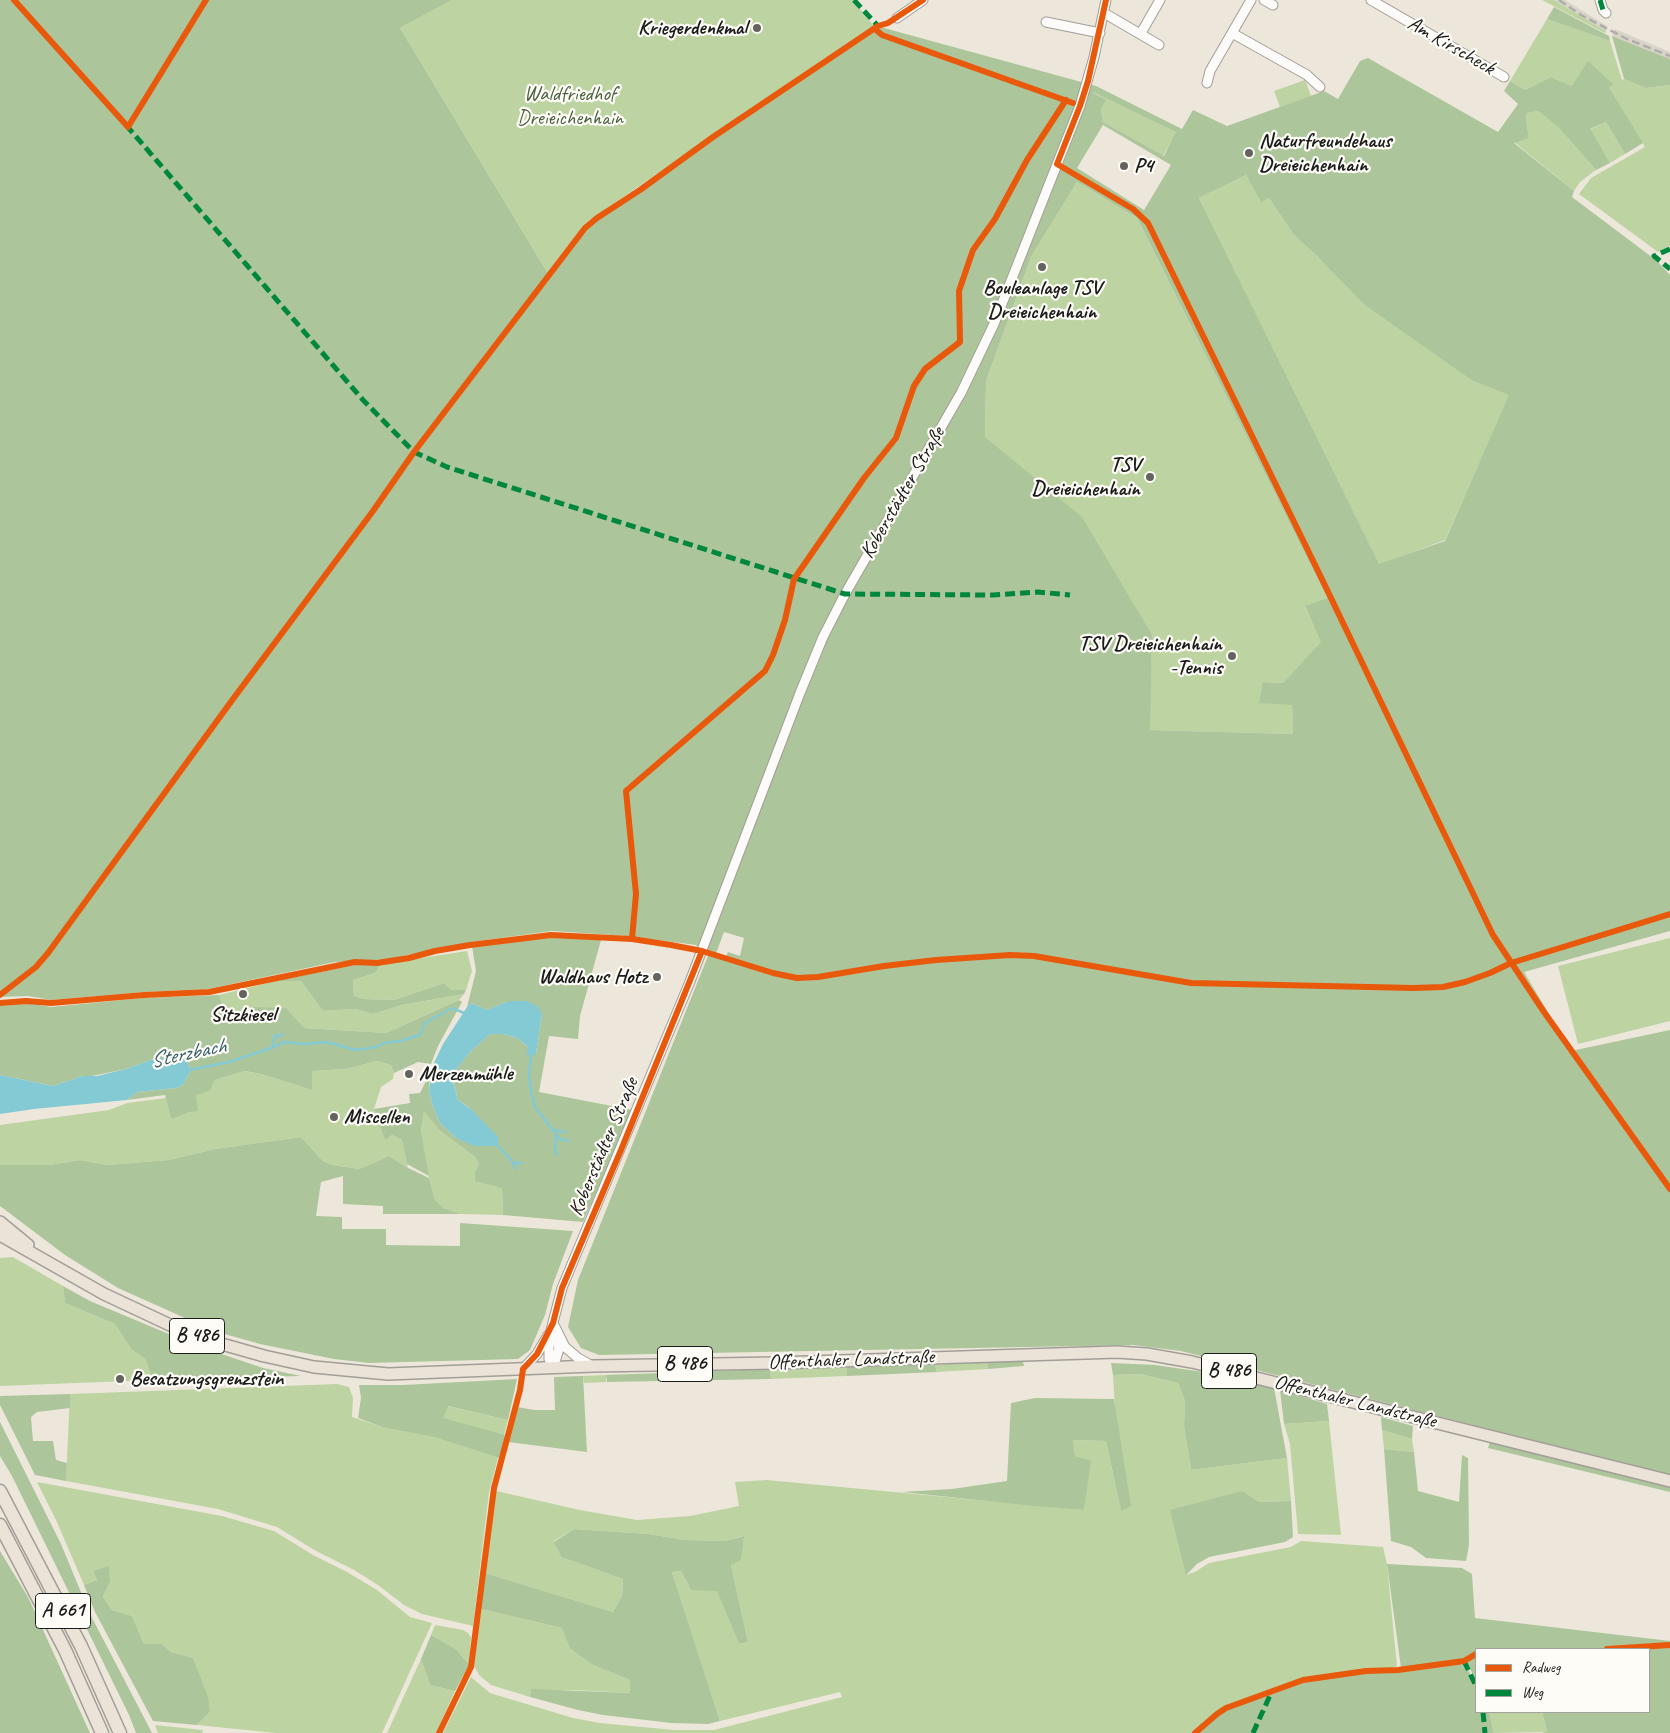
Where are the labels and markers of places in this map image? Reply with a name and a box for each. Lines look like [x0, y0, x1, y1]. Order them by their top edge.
place label: Kriegerdenkmal [638, 15, 747, 41]
marker: Kriegerdenkmal [751, 22, 763, 34]
place label: Naturfreundehaus Dreieichenhain [1259, 128, 1391, 178]
marker: Naturfreundehaus Dreieichenhain [1243, 147, 1255, 159]
place label: P4 [1134, 153, 1153, 179]
marker: P4 [1118, 160, 1130, 172]
marker: Bouleanlage TSV Dreieichenhain [1036, 261, 1048, 273]
place label: Bouleanlage TSV Dreieichenhain [983, 275, 1101, 325]
place label: TSV Dreieichenhain [1031, 452, 1140, 502]
marker: TSV Dreieichenhain [1144, 471, 1156, 483]
place label: TSV Dreieichenhain -Tennis [1079, 631, 1222, 681]
marker: TSV Dreieichenhain -Tennis [1226, 650, 1238, 662]
place label: Waldhaus Hotz [539, 964, 647, 990]
marker: Waldhaus Hotz [651, 971, 663, 983]
marker: Sitzkiesel [237, 988, 249, 1000]
place label: Sitzkiesel [210, 1002, 276, 1028]
place label: Merzenmühle [419, 1061, 513, 1087]
marker: Merzenmühle [403, 1068, 415, 1080]
place label: Miscellen [344, 1104, 410, 1130]
marker: Miscellen [328, 1111, 340, 1123]
place label: Besatzungsgrenzstein [130, 1366, 283, 1392]
marker: Besatzungsgrenzstein [114, 1373, 126, 1385]

